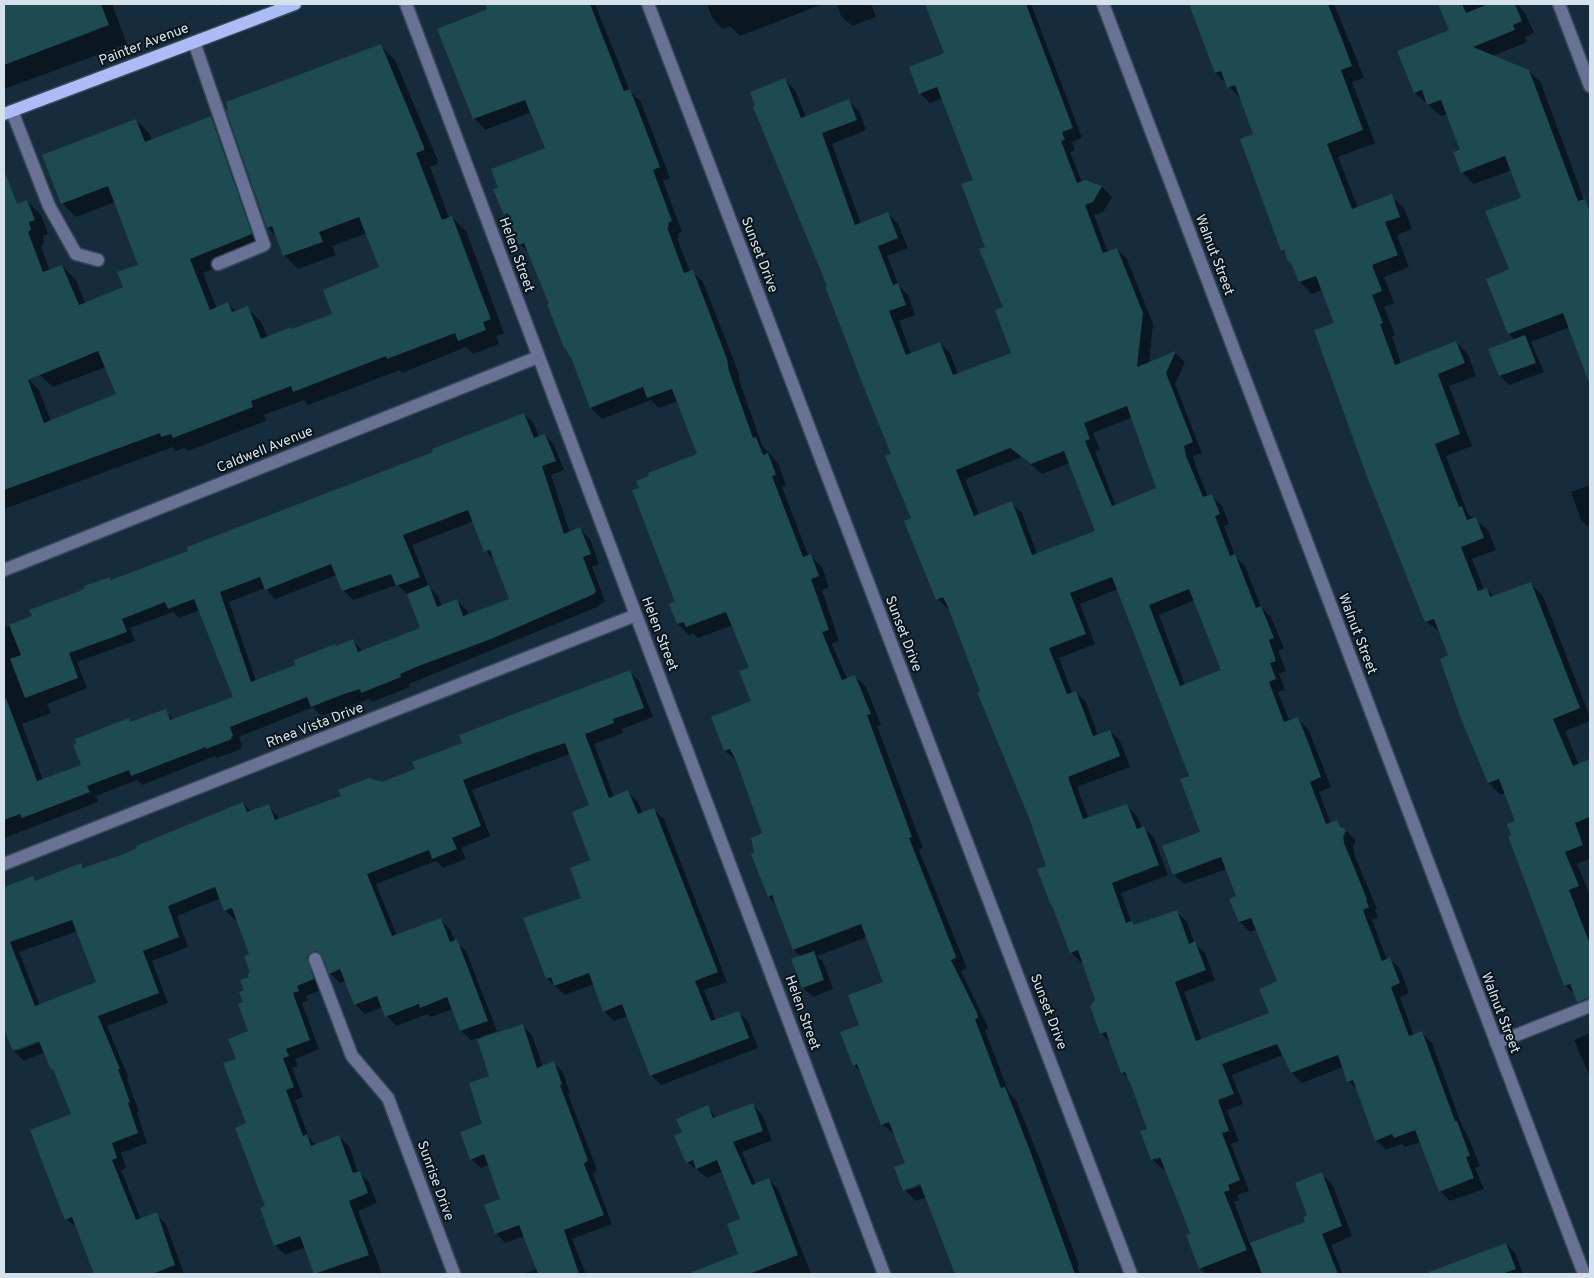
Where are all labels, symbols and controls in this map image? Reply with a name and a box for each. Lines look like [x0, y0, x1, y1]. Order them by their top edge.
street label: Painter Avenue [97, 20, 191, 70]
street label: Walnut Street [1191, 212, 1237, 298]
street label: Helen Street [495, 215, 537, 295]
street label: Sunset Drive [737, 215, 781, 295]
street label: Caldwell Avenue [214, 423, 316, 477]
street label: Walnut Street [1334, 591, 1380, 677]
street label: Helen Street [637, 594, 681, 674]
street label: Sunset Drive [881, 594, 925, 674]
street label: Rhea Vista Drive [264, 700, 366, 752]
street label: Walnut Street [1477, 970, 1523, 1056]
street label: Sunset Drive [1026, 972, 1070, 1052]
street label: Helen Street [781, 973, 823, 1053]
street label: Sunrise Drive [413, 1139, 457, 1223]

